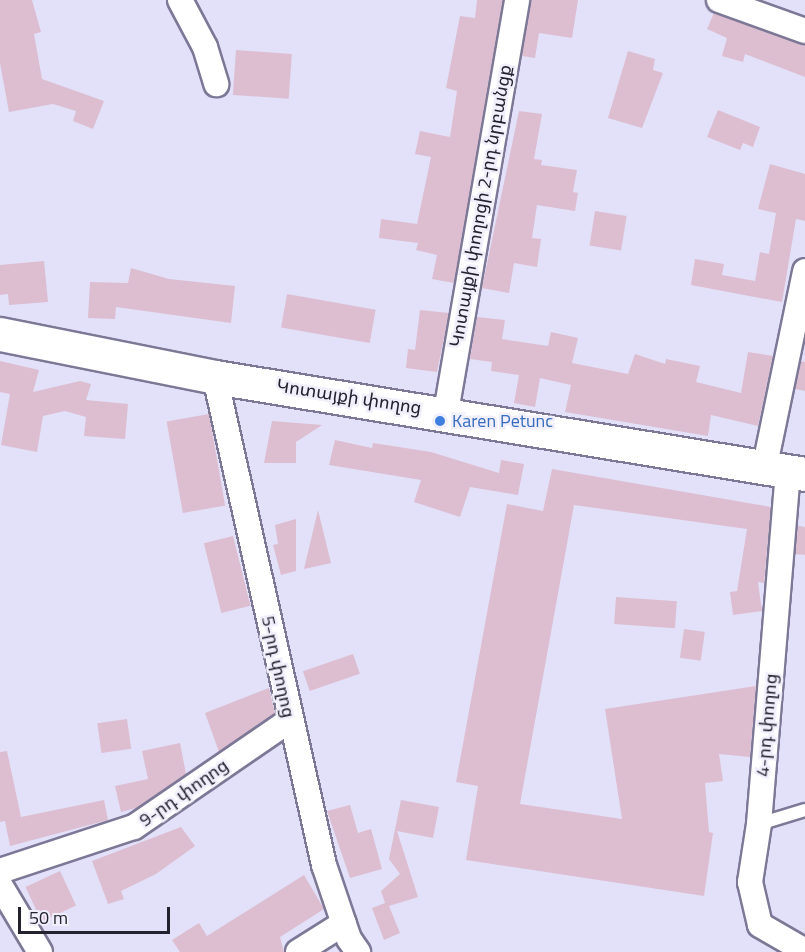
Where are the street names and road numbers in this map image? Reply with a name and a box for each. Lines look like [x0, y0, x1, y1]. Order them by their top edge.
street label: Կոտայքի փողոցի 2-րդ նրբանցք [445, 63, 517, 349]
street label: Կոտայքի փողոց [275, 375, 423, 419]
street label: 5-րդ փողոց [257, 614, 299, 720]
street label: 4-րդ փողոց [752, 672, 782, 778]
street label: 9-րդ փողոց [135, 754, 233, 832]

